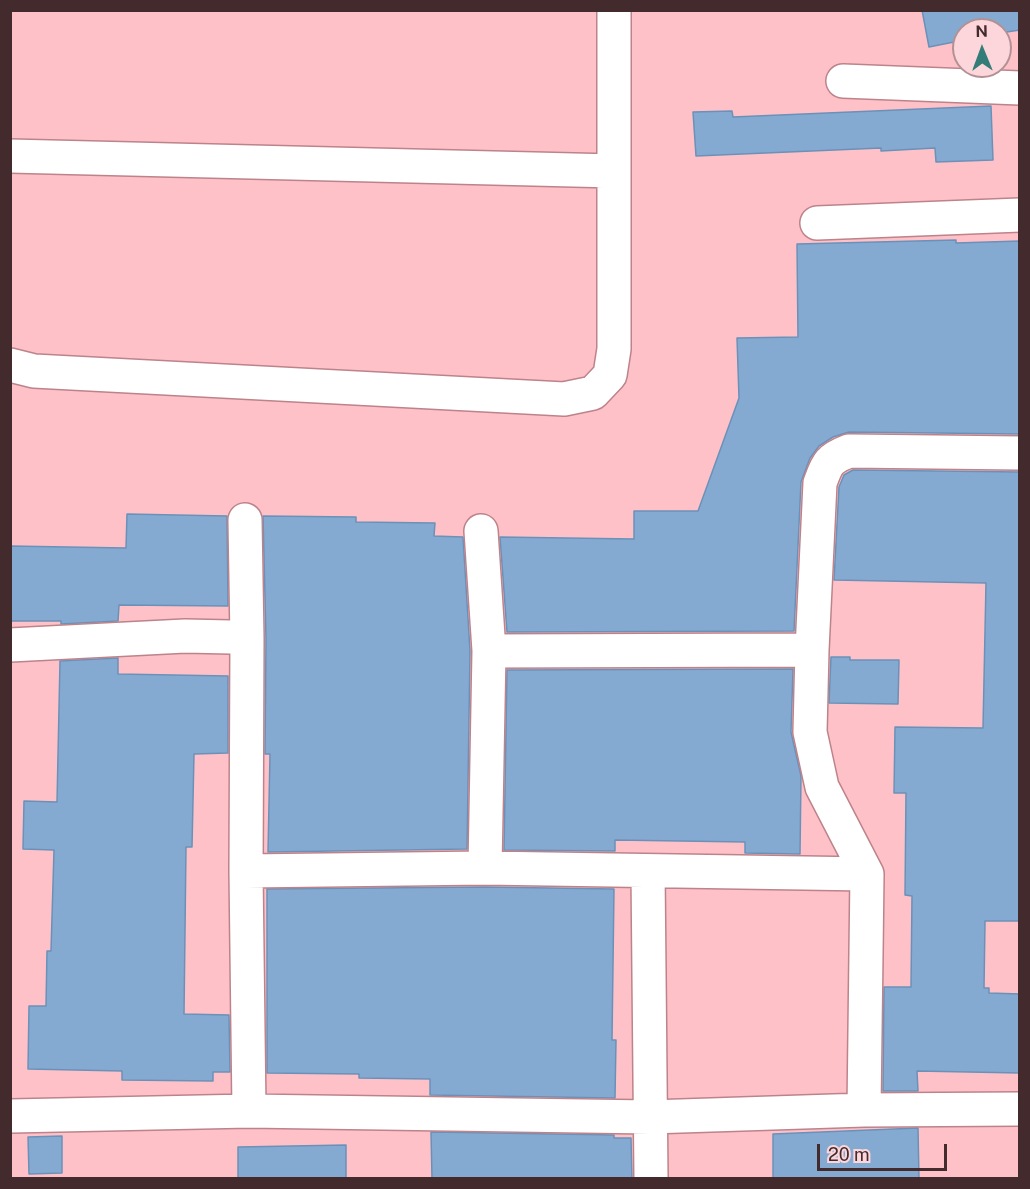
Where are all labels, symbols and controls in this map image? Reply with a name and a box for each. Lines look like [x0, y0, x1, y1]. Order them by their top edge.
north arrow [952, 18, 1012, 78]
text: N [975, 22, 988, 41]
scale bar [820, 1132, 950, 1170]
text: 20 m [828, 1144, 870, 1165]

